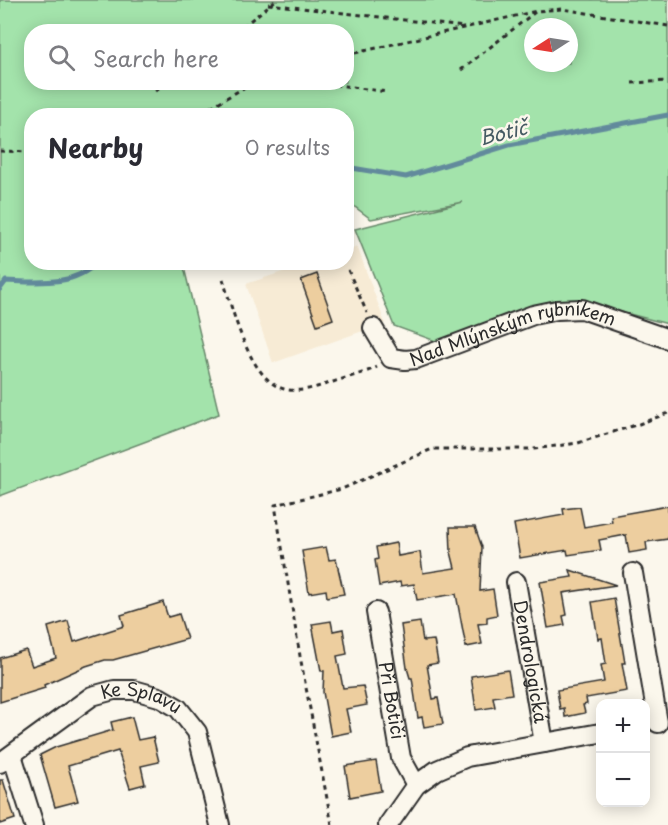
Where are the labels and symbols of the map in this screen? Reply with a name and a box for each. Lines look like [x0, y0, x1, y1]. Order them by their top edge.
north arrow [524, 18, 578, 72]
water label: Botič [476, 111, 534, 152]
street label: Nad Mlýnským rybníkem [405, 294, 620, 372]
street label: Dendrologická [507, 598, 555, 726]
street label: Při Botiči [373, 659, 413, 741]
street label: Ke Splavu [97, 675, 187, 720]

